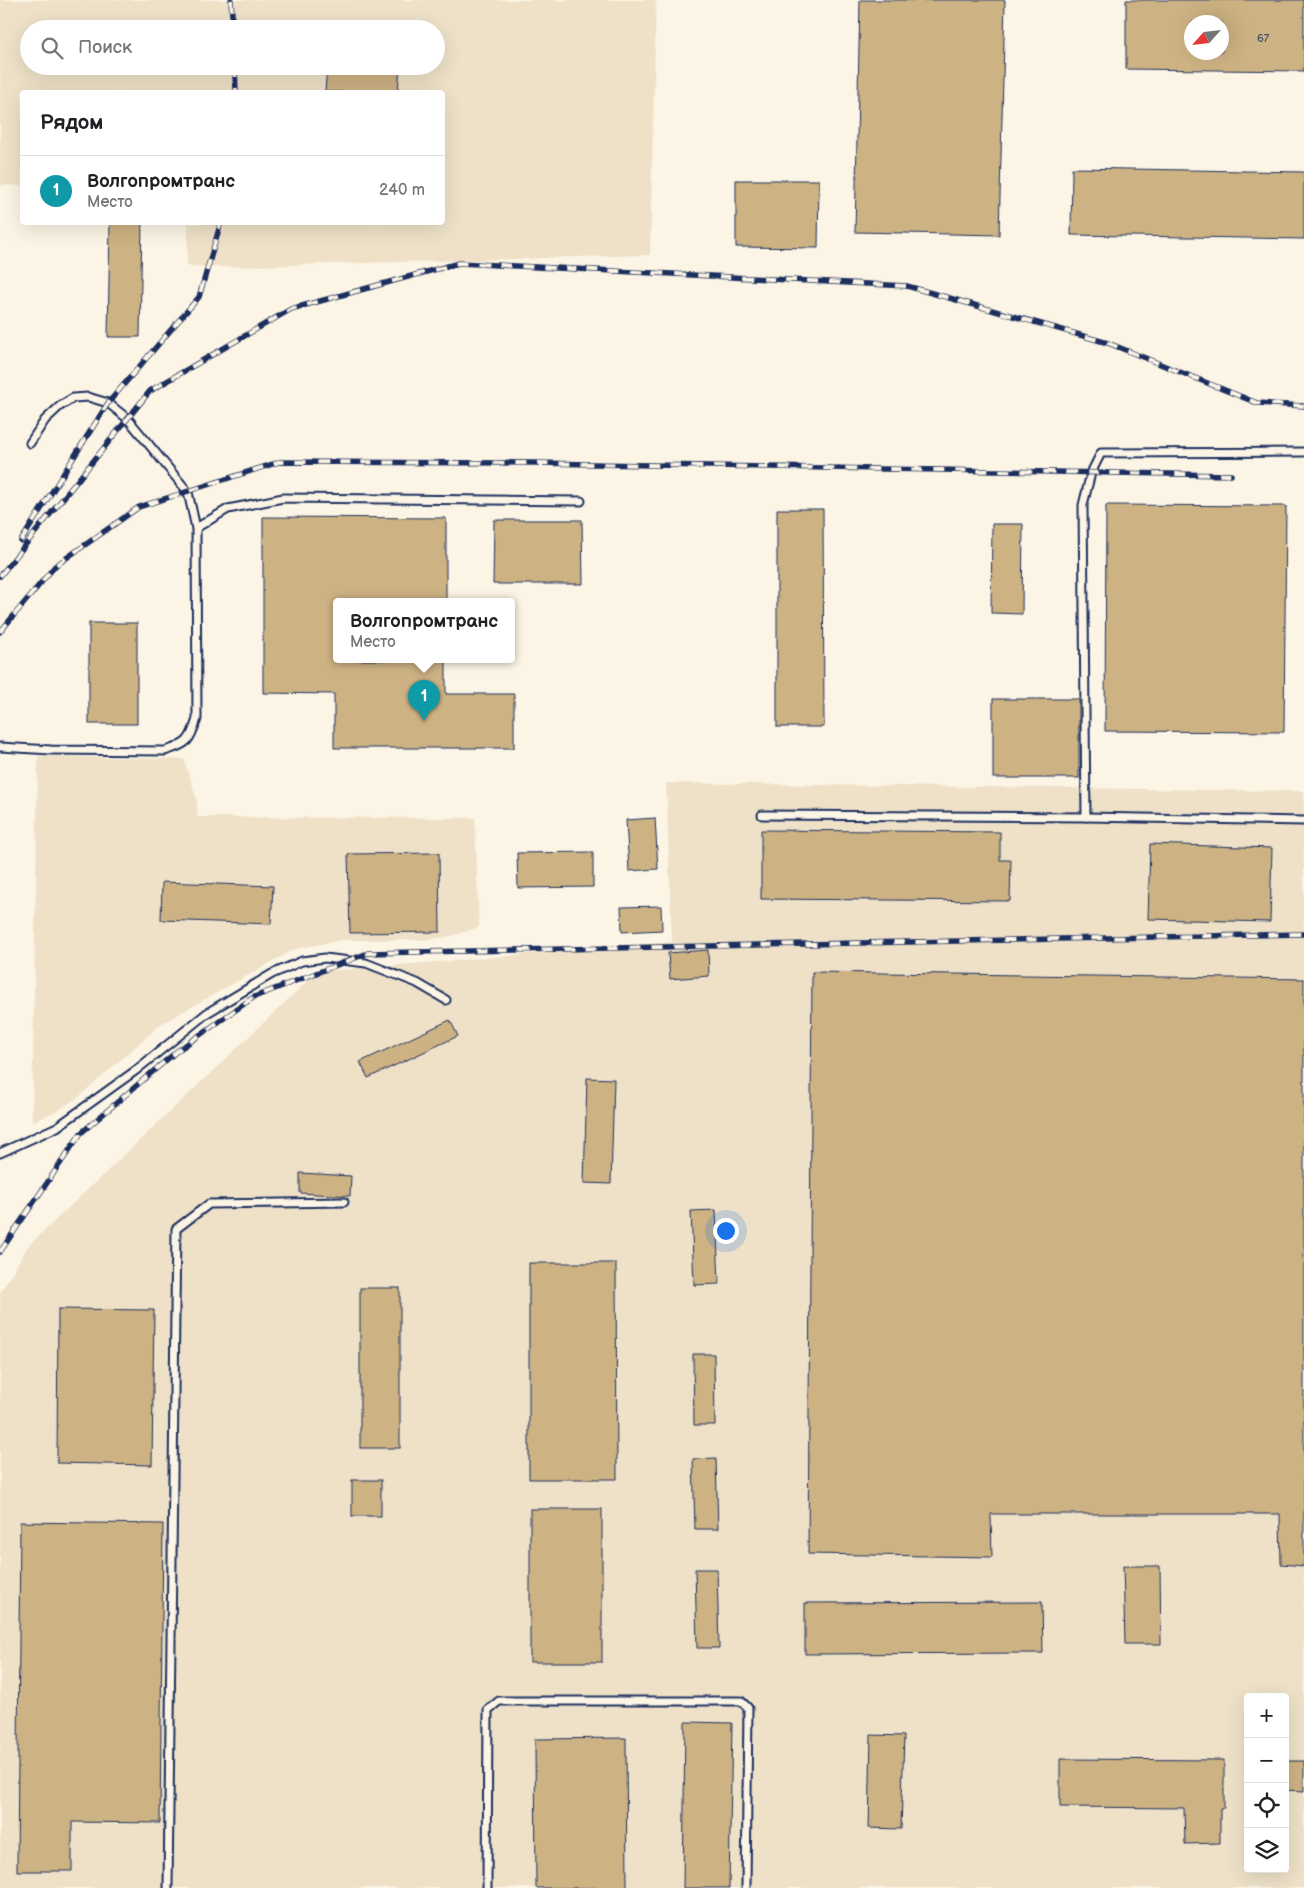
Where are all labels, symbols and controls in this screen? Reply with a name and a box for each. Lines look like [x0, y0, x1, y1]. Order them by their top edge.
north arrow [1184, 15, 1229, 60]
search box [20, 20, 445, 75]
house number: 67 [1257, 32, 1270, 45]
icon: search [38, 34, 66, 62]
text: Поиск [78, 36, 132, 59]
text: Рядом [40, 110, 103, 135]
text: Волгопромтранс [87, 170, 235, 193]
text: 1 [53, 181, 59, 200]
text: 240 m [379, 181, 425, 200]
text: Место [87, 193, 133, 212]
popup [333, 598, 515, 663]
text: Волгопромтранс [350, 610, 498, 633]
text: Место [350, 633, 396, 652]
pin: 1 [408, 680, 440, 721]
your location [713, 1218, 739, 1244]
map controls [1244, 1693, 1289, 1873]
button: + [1244, 1693, 1289, 1738]
button: − [1244, 1738, 1289, 1783]
button: locate [1244, 1783, 1289, 1828]
button: layers [1244, 1828, 1289, 1873]

